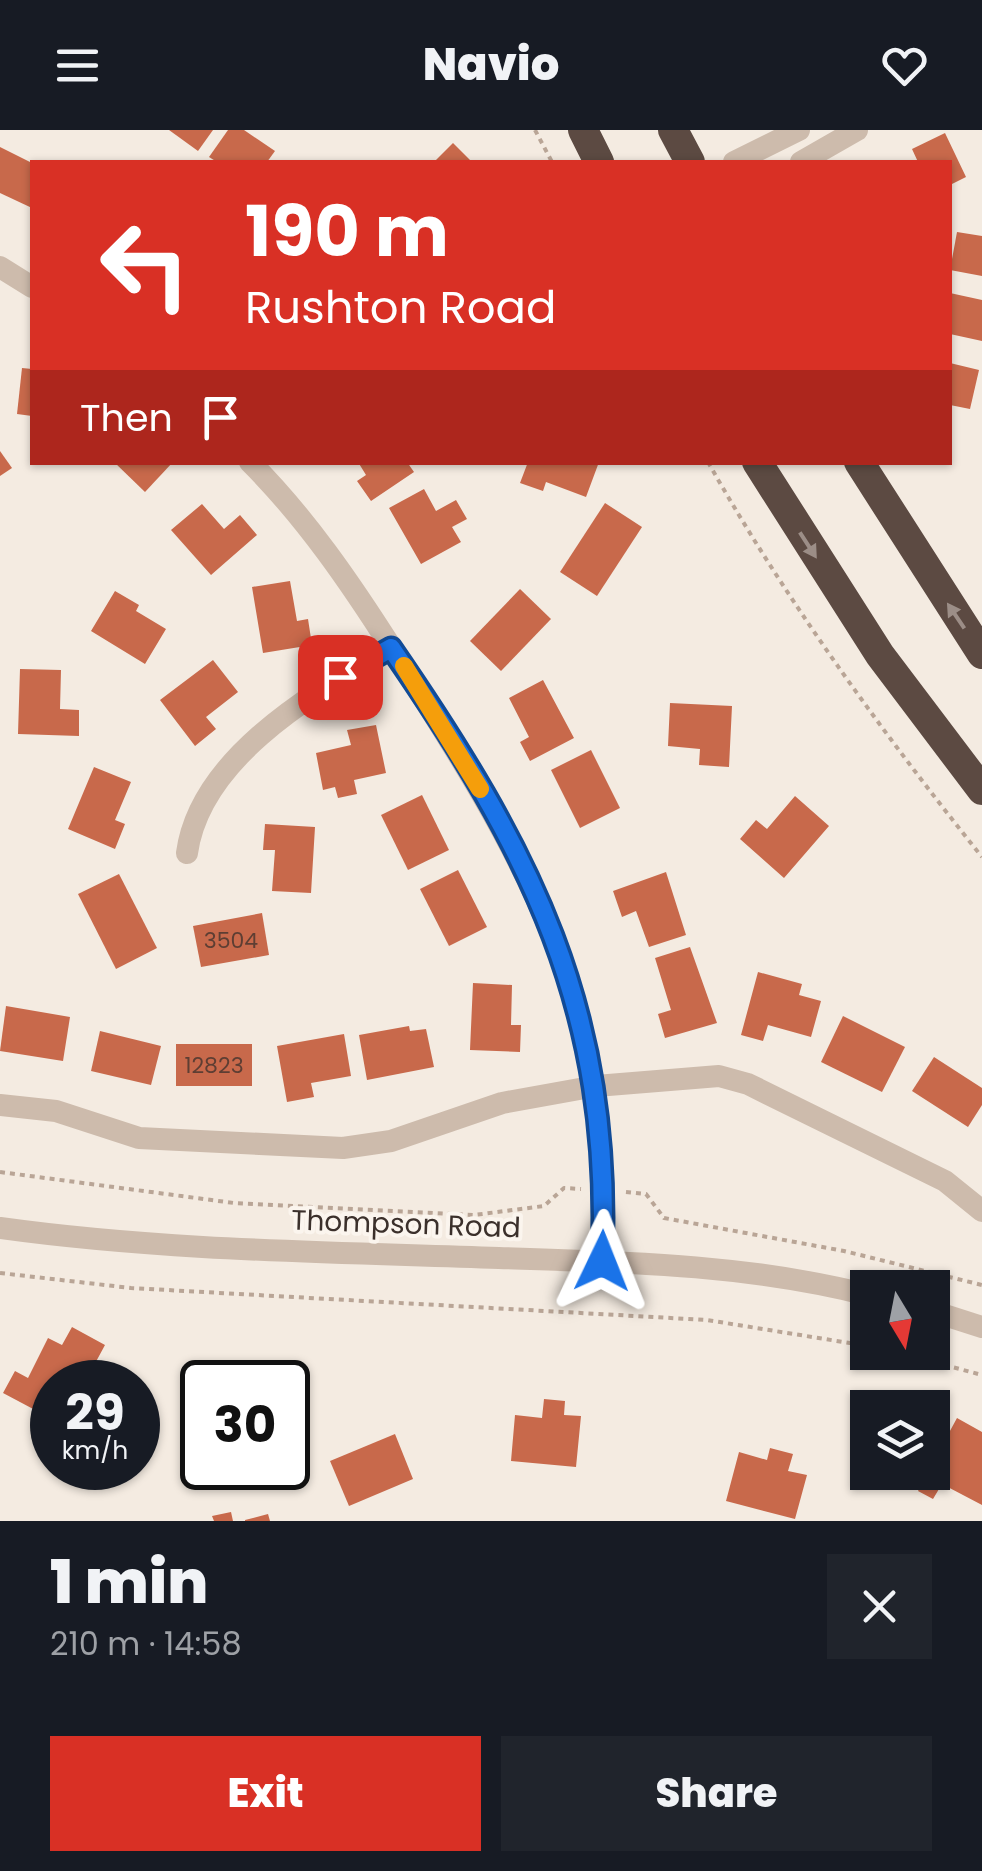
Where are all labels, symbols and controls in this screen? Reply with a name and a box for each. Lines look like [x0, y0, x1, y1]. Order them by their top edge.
text: Navio [423, 33, 559, 96]
icon: menu [50, 38, 105, 93]
icon: heart [877, 38, 932, 93]
text: 190 m [245, 182, 449, 281]
icon: left [80, 200, 210, 330]
text: Rushton Road [245, 276, 556, 339]
icon: arrive [193, 390, 248, 445]
text: Then [80, 391, 173, 444]
one-way arrow [799, 532, 817, 559]
one-way arrow [948, 602, 966, 629]
pin [298, 635, 383, 720]
icon: arrive [313, 650, 368, 705]
house number: 3504 [204, 925, 258, 956]
house number: 12823 [184, 1050, 244, 1081]
street label: Thompson Road [291, 1201, 521, 1247]
position arrow [550, 1209, 654, 1313]
north arrow [850, 1270, 950, 1370]
map controls [850, 1270, 950, 1490]
speed limit sign: 30 [180, 1360, 310, 1490]
text: 29 [65, 1377, 125, 1448]
button: layers [850, 1390, 950, 1490]
text: km/h [62, 1433, 128, 1468]
text: 1 min [50, 1540, 208, 1624]
button: close [827, 1554, 932, 1659]
text: 210 m · 14:58 [50, 1621, 242, 1666]
button: Exit [50, 1736, 481, 1851]
button: Share [501, 1736, 932, 1851]

